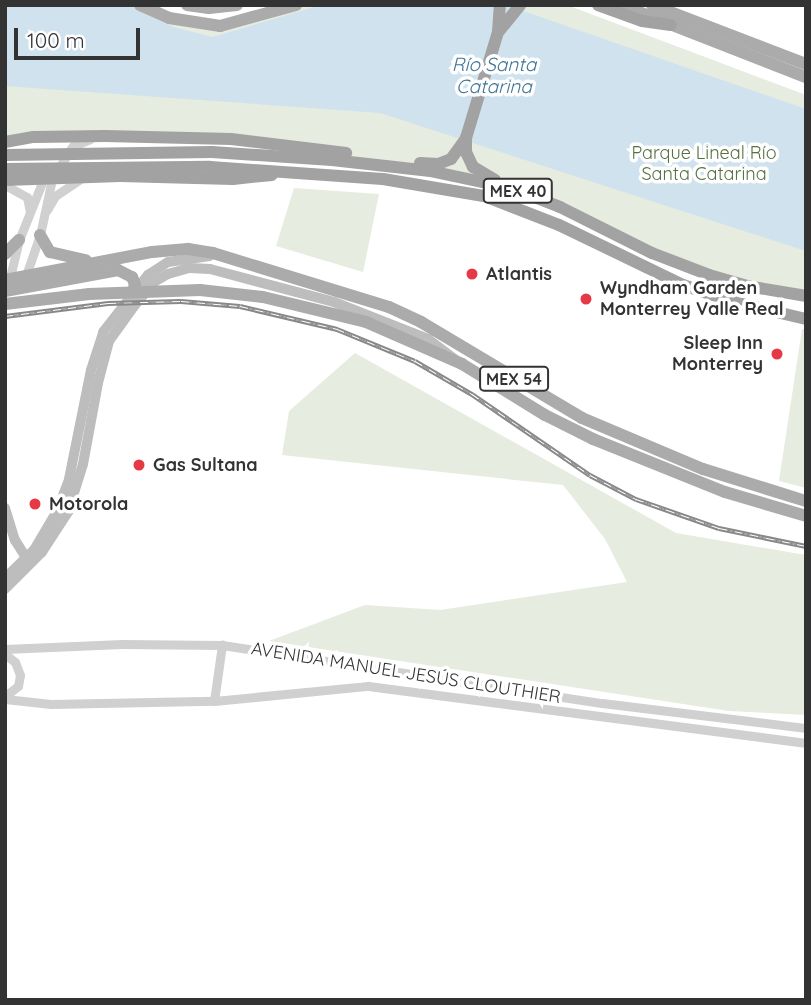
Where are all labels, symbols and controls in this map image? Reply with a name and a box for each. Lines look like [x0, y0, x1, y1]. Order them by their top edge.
scale bar [18, 14, 144, 58]
text: 100 m [27, 27, 85, 53]
water label: Río Santa Catarina [452, 54, 536, 98]
park label: Parque Lineal Río Santa Catarina [631, 143, 777, 186]
road number: MEX 40 [481, 178, 555, 204]
place label: Atlantis [486, 263, 552, 285]
marker: Atlantis [464, 266, 480, 282]
place label: Wyndham Garden Monterrey Valle Real [600, 278, 784, 320]
marker: Wyndham Garden Monterrey Valle Real [578, 291, 594, 307]
place label: Sleep Inn Monterrey [672, 333, 763, 376]
marker: Sleep Inn Monterrey [769, 346, 785, 362]
road number: MEX 54 [479, 366, 549, 392]
place label: Gas Sultana [153, 454, 258, 476]
marker: Gas Sultana [131, 457, 147, 473]
place label: Motorola [49, 493, 128, 515]
marker: Motorola [27, 496, 43, 512]
street label: AVENIDA MANUEL JESÚS CLOUTHIER [250, 638, 562, 708]

